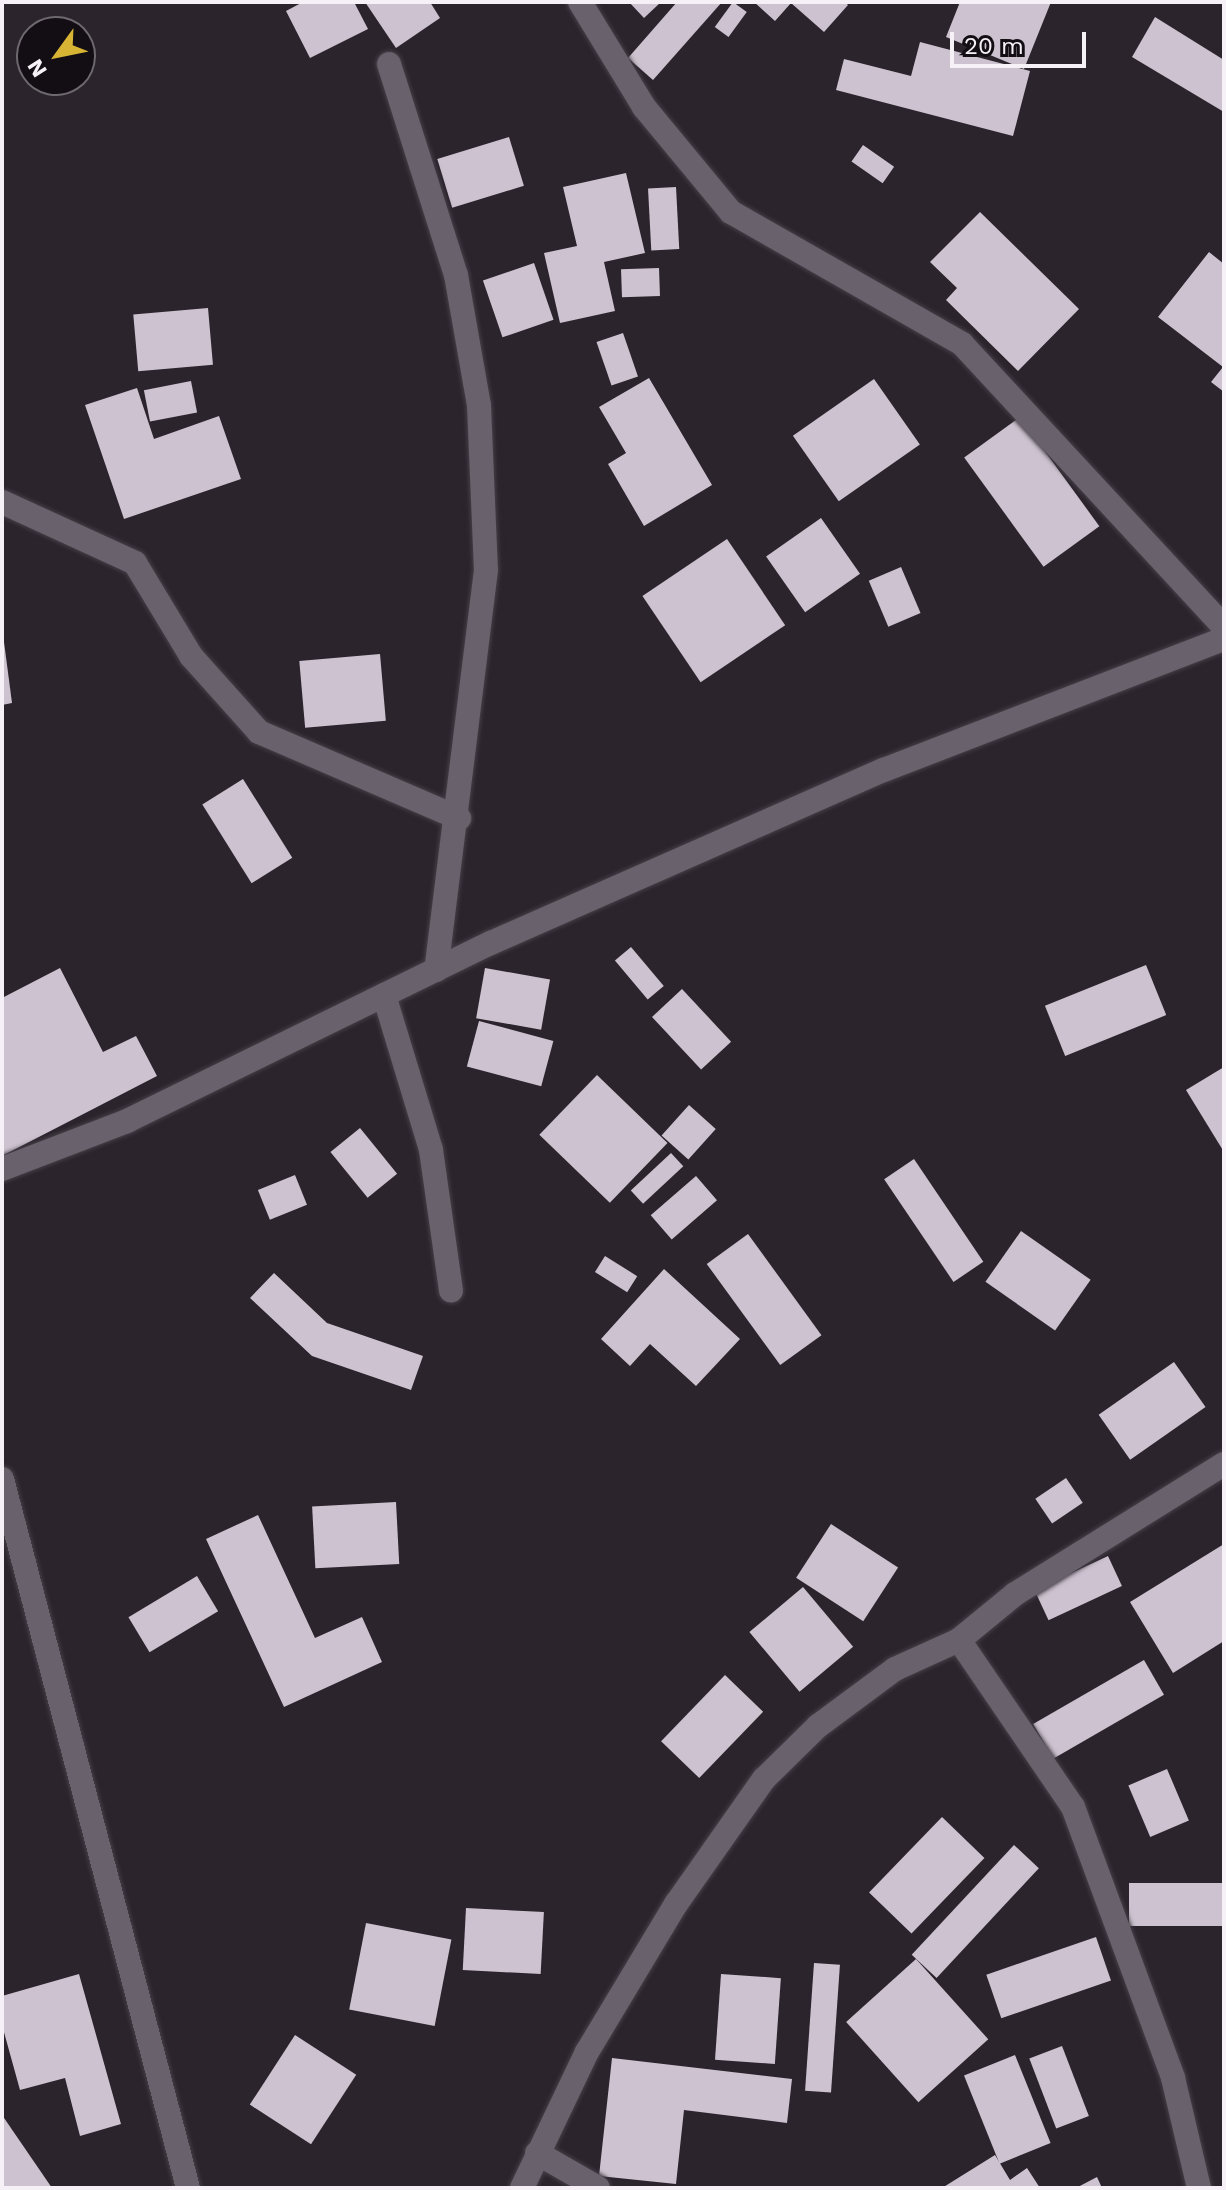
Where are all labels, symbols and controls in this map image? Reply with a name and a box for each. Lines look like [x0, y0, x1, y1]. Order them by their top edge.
north arrow [16, 16, 96, 96]
scale bar [954, 16, 1090, 66]
text: 20 m [964, 32, 1024, 60]
text: N [22, 55, 52, 82]

